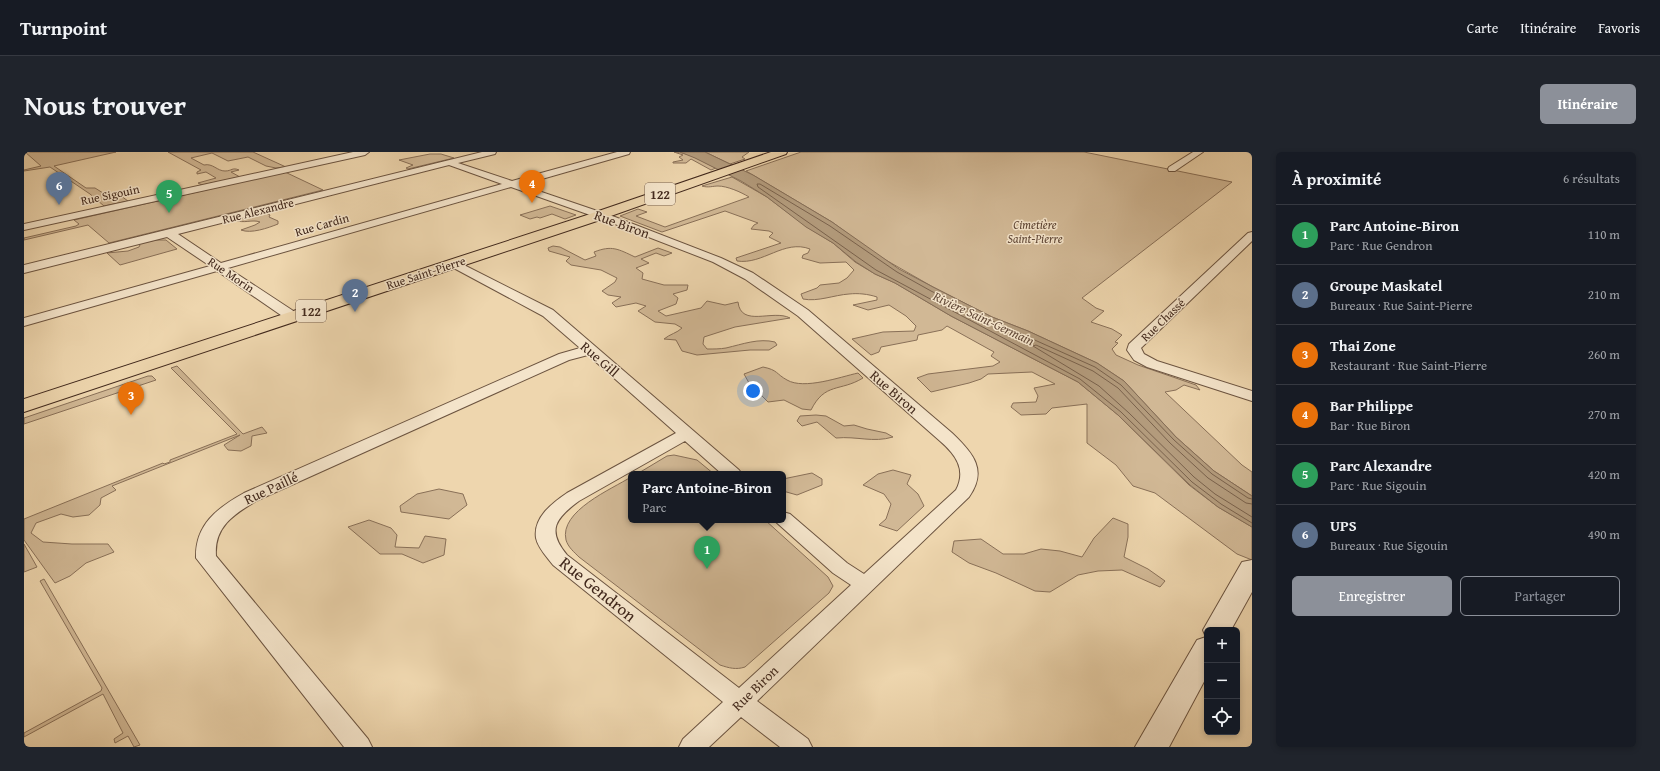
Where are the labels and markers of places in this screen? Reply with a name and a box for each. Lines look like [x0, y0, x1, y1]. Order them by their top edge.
pin: 4 [519, 170, 545, 203]
pin: 6 [46, 172, 72, 205]
pin: 5 [156, 180, 182, 213]
pin: 2 [342, 279, 368, 312]
pin: 3 [118, 382, 144, 415]
pin: 1 [694, 536, 720, 569]

